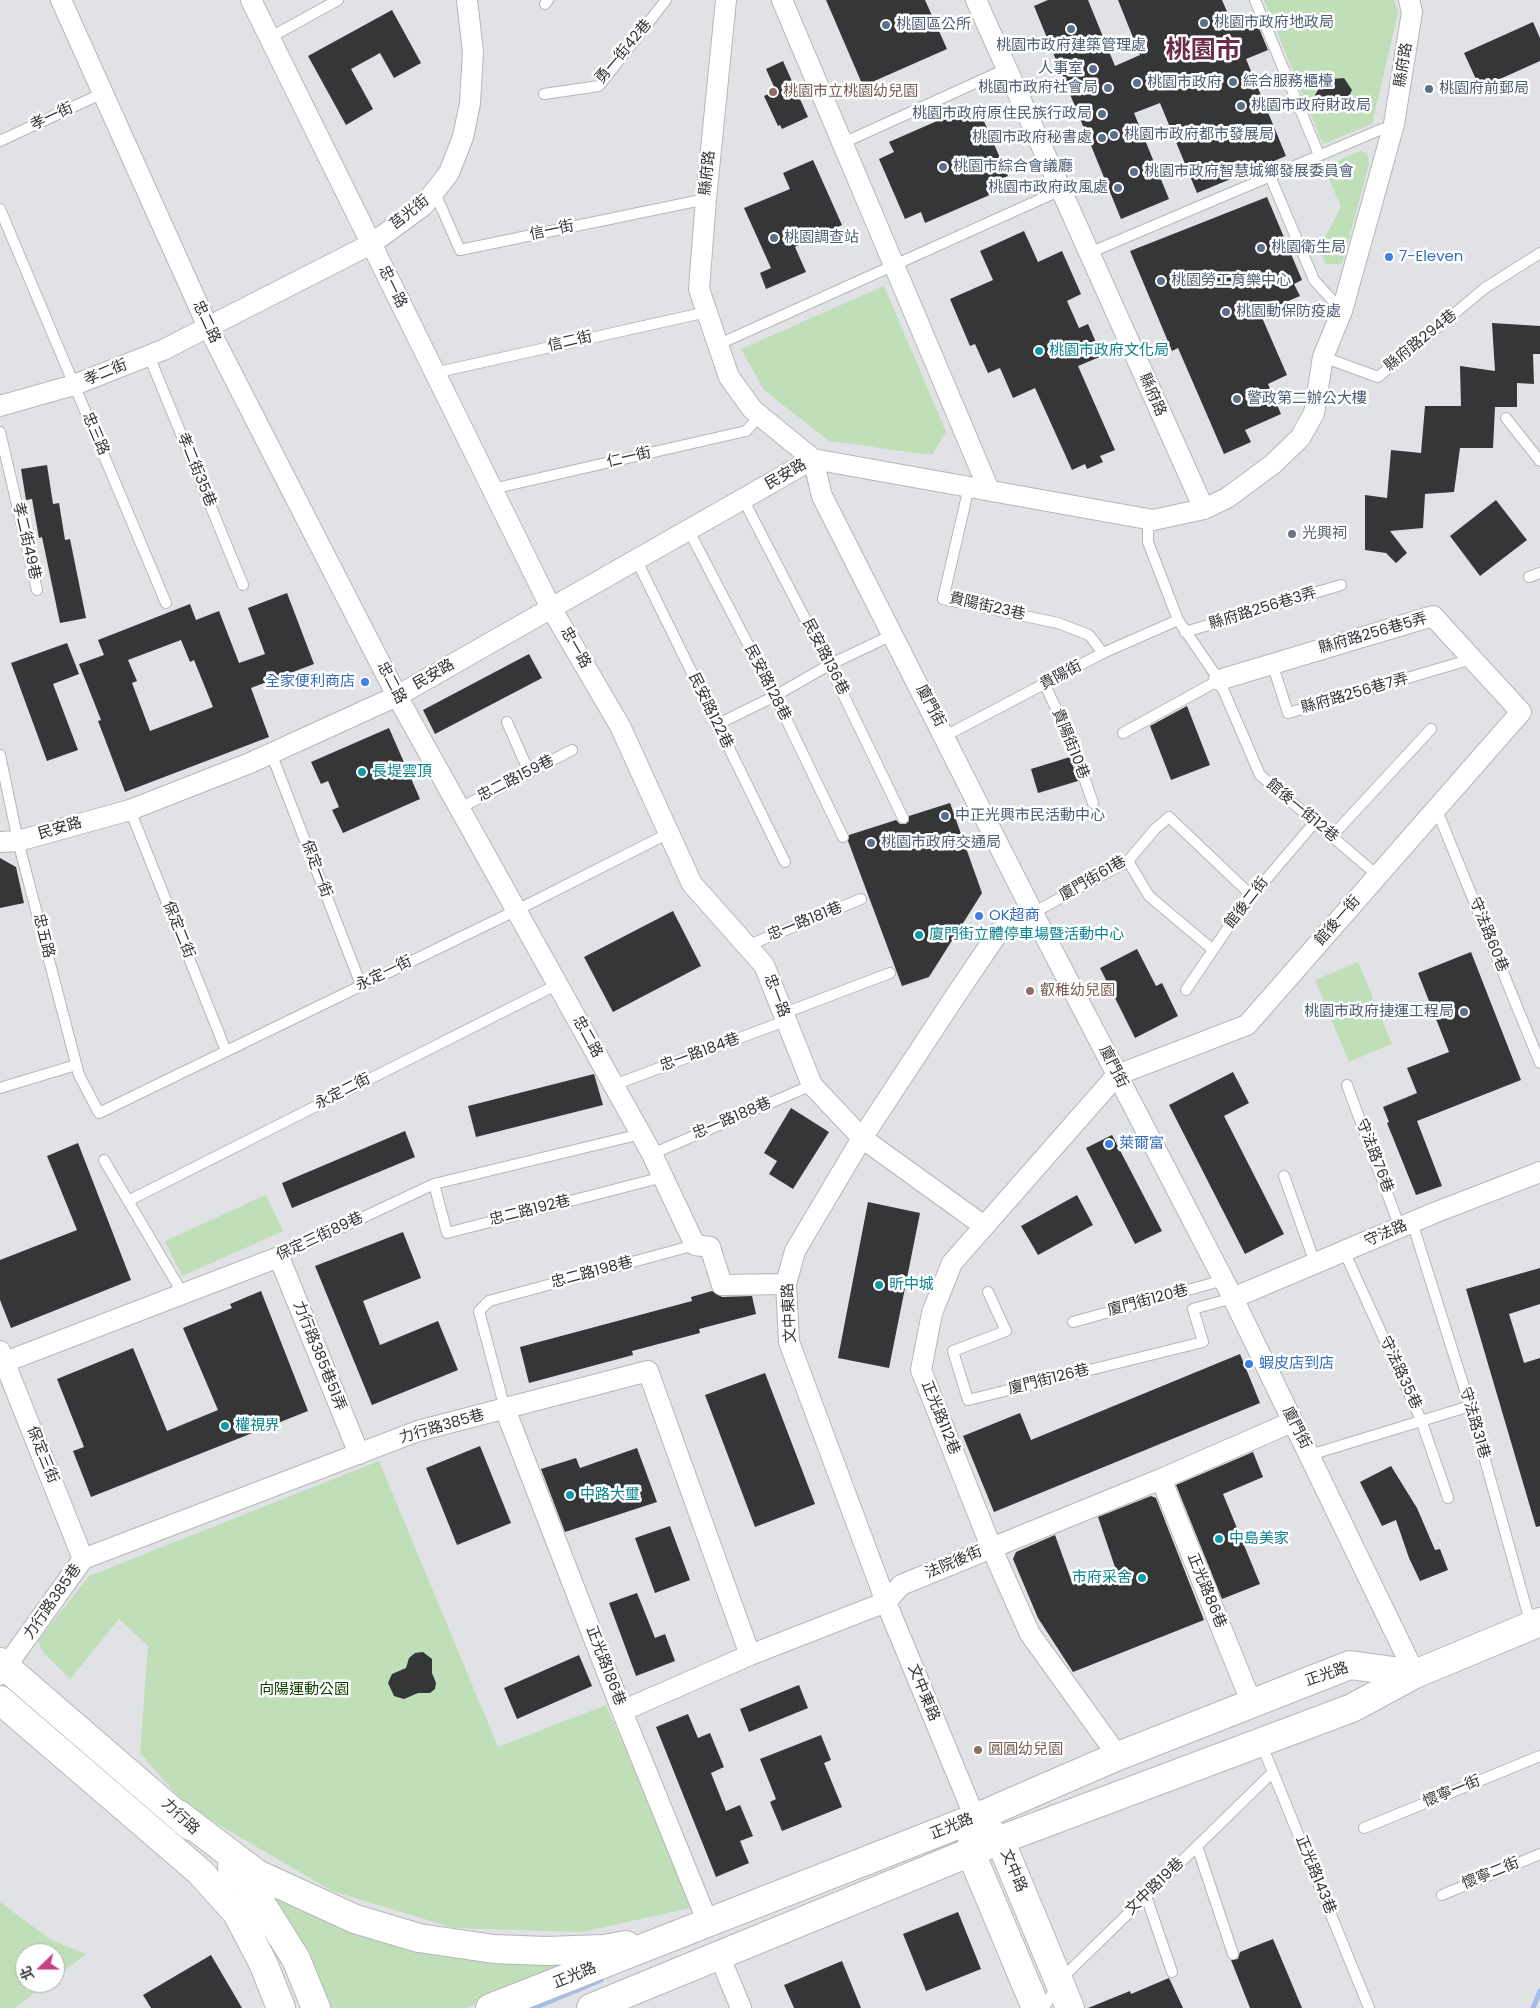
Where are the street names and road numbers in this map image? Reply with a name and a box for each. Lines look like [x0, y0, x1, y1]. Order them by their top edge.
street label: 勇一街42巷 [592, 16, 656, 88]
street label: 縣府路 [1392, 41, 1416, 89]
street label: 孝一街 [28, 99, 76, 135]
street label: 縣府路 [697, 150, 719, 196]
street label: 莒光街 [387, 192, 433, 234]
street label: 信一街 [528, 218, 576, 244]
street label: 忠一路 [374, 263, 410, 311]
street label: 忠二路 [188, 298, 224, 346]
street label: 縣府路294巷 [1381, 306, 1461, 376]
street label: 信二街 [546, 328, 594, 356]
street label: 孝二街 [82, 356, 130, 390]
street label: 縣府路 [1135, 371, 1169, 419]
street label: 忠三路 [78, 410, 112, 458]
street label: 孝二街35巷 [173, 430, 219, 510]
street label: 仁一街 [605, 444, 653, 472]
street label: 民安路 [762, 456, 810, 494]
street label: 孝二街49巷 [8, 501, 44, 581]
street label: 縣府路256巷3弄 [1207, 584, 1319, 634]
street label: 貴陽街23巷 [947, 590, 1027, 624]
street label: 縣府路256巷5弄 [1317, 610, 1429, 658]
street label: 民安路136巷 [798, 616, 852, 698]
street label: 忠一路 [556, 624, 594, 672]
street label: 民安路128巷 [740, 642, 794, 724]
street label: 民安路 [410, 656, 458, 694]
street label: 貴陽街 [1037, 657, 1085, 695]
street label: 忠二路 [372, 659, 410, 707]
street label: 民安路122巷 [684, 670, 736, 752]
street label: 縣府路256巷7弄 [1299, 670, 1411, 718]
street label: 廈門街 [911, 682, 949, 730]
street label: 貴陽街10巷 [1048, 706, 1092, 782]
street label: 忠二路159巷 [475, 752, 557, 806]
street label: 館後一街12巷 [1262, 776, 1342, 846]
street label: 民安路 [36, 814, 84, 844]
street label: 保定一街 [297, 838, 335, 900]
street label: 廈門街61巷 [1056, 853, 1130, 905]
street label: 館後二街 [1221, 874, 1273, 932]
street label: 館後一街 [1312, 892, 1364, 950]
street label: 守法路60巷 [1465, 895, 1511, 975]
street label: 保定二街 [158, 899, 198, 961]
street label: 忠一路181巷 [765, 899, 845, 945]
street label: 忠五路 [29, 912, 57, 960]
street label: 永定一街 [353, 953, 415, 995]
street label: 忠一路 [760, 972, 792, 1020]
street label: 忠二路 [568, 1013, 606, 1061]
street label: 忠一路184巷 [658, 1030, 742, 1076]
street label: 廈門街 [1095, 1043, 1131, 1091]
street label: 永定二街 [312, 1070, 374, 1114]
street label: 忠一路188巷 [690, 1094, 774, 1144]
street label: 守法路76巷 [1352, 1116, 1396, 1196]
street label: 忠二路192巷 [488, 1192, 572, 1230]
street label: 保定三街89巷 [274, 1209, 366, 1265]
street label: 守法路 [1362, 1217, 1410, 1251]
street label: 忠二路198巷 [549, 1253, 635, 1293]
street label: 廈門街120巷 [1106, 1282, 1190, 1320]
street label: 文中東路 [779, 1283, 801, 1343]
street label: 力行路385巷51弄 [289, 1298, 349, 1414]
street label: 守法路35巷 [1375, 1334, 1425, 1412]
street label: 廈門街126巷 [1007, 1361, 1091, 1399]
street label: 正光路112巷 [917, 1378, 963, 1458]
street label: 守法路31巷 [1455, 1385, 1493, 1461]
street label: 廈門街 [1278, 1404, 1314, 1452]
street label: 力行路385巷 [397, 1406, 487, 1448]
street label: 保定三街 [22, 1424, 62, 1486]
street label: 法院後街 [923, 1543, 985, 1583]
street label: 正光路86巷 [1183, 1551, 1229, 1631]
street label: 力行路385巷 [20, 1561, 86, 1643]
street label: 正光路186巷 [582, 1624, 628, 1708]
street label: 正光路 [1303, 1659, 1351, 1691]
street label: 文中東路 [903, 1662, 943, 1724]
street label: 懷寧一街 [1421, 1772, 1483, 1812]
street label: 力行路 [157, 1795, 203, 1839]
street label: 正光路 [928, 1810, 976, 1844]
street label: 正光路143巷 [1291, 1833, 1339, 1917]
street label: 文中路 [996, 1847, 1030, 1895]
street label: 懷寧二街 [1460, 1854, 1522, 1894]
street label: 文中路19巷 [1122, 1855, 1188, 1919]
street label: 正光路 [551, 1959, 599, 1993]

